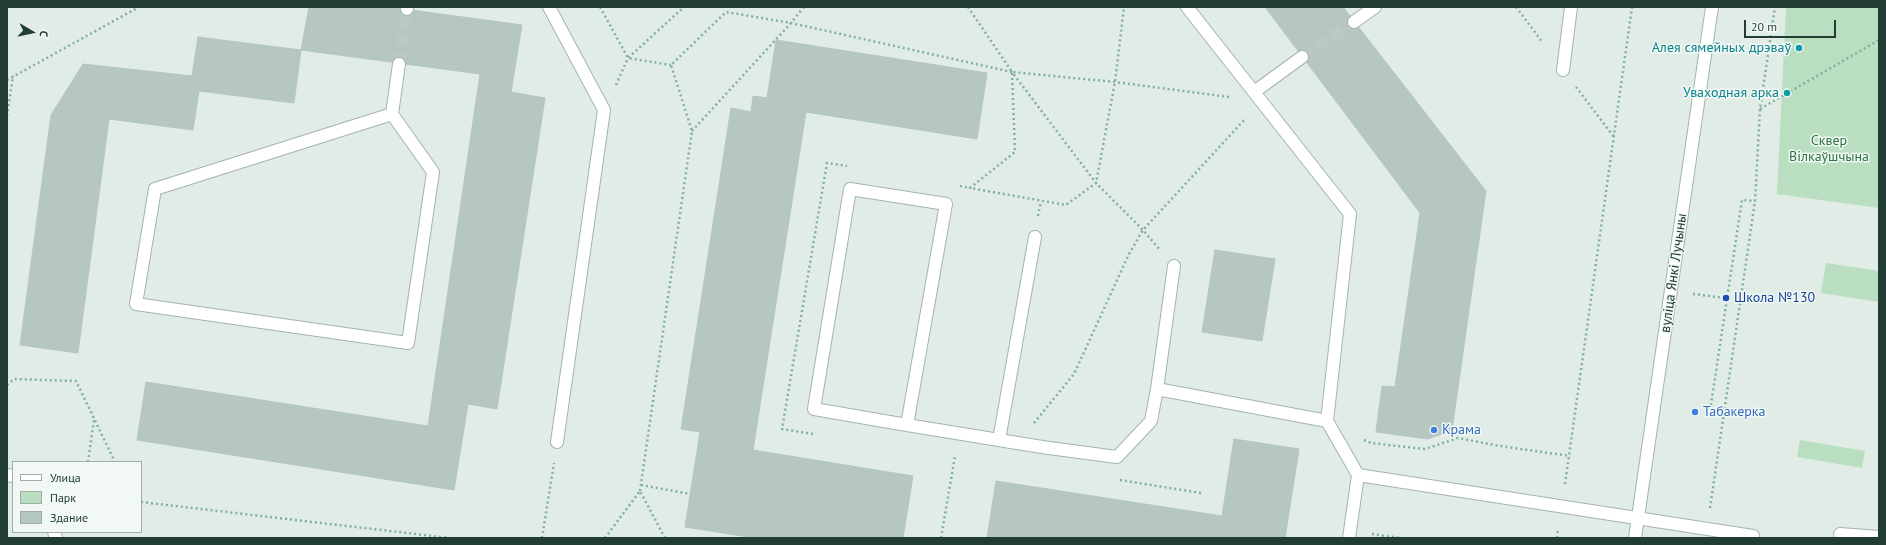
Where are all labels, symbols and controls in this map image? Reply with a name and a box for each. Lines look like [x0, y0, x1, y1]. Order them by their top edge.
north arrow [12, 12, 52, 52]
scale bar [1746, 12, 1838, 38]
text: 20 m [1751, 19, 1777, 34]
text: С [36, 30, 51, 38]
place label: Алея сямейных дрэваў [1652, 40, 1791, 56]
marker: Алея сямейных дрэваў [1794, 43, 1804, 53]
place label: Уваходная арка [1683, 85, 1779, 101]
marker: Уваходная арка [1782, 88, 1792, 98]
park label: Сквер Вілкаўшчына [1789, 133, 1869, 166]
street label: вуліца Янкі Лучыны [1657, 212, 1691, 334]
place label: Школа №130 [1734, 290, 1815, 306]
marker: Школа №130 [1721, 293, 1731, 303]
place label: Табакерка [1703, 404, 1765, 420]
marker: Табакерка [1690, 407, 1700, 417]
place label: Крама [1442, 422, 1481, 438]
marker: Крама [1429, 425, 1439, 435]
legend [12, 461, 142, 533]
text: Улица [50, 470, 81, 485]
text: Парк [50, 490, 76, 505]
text: Здание [50, 510, 88, 525]

